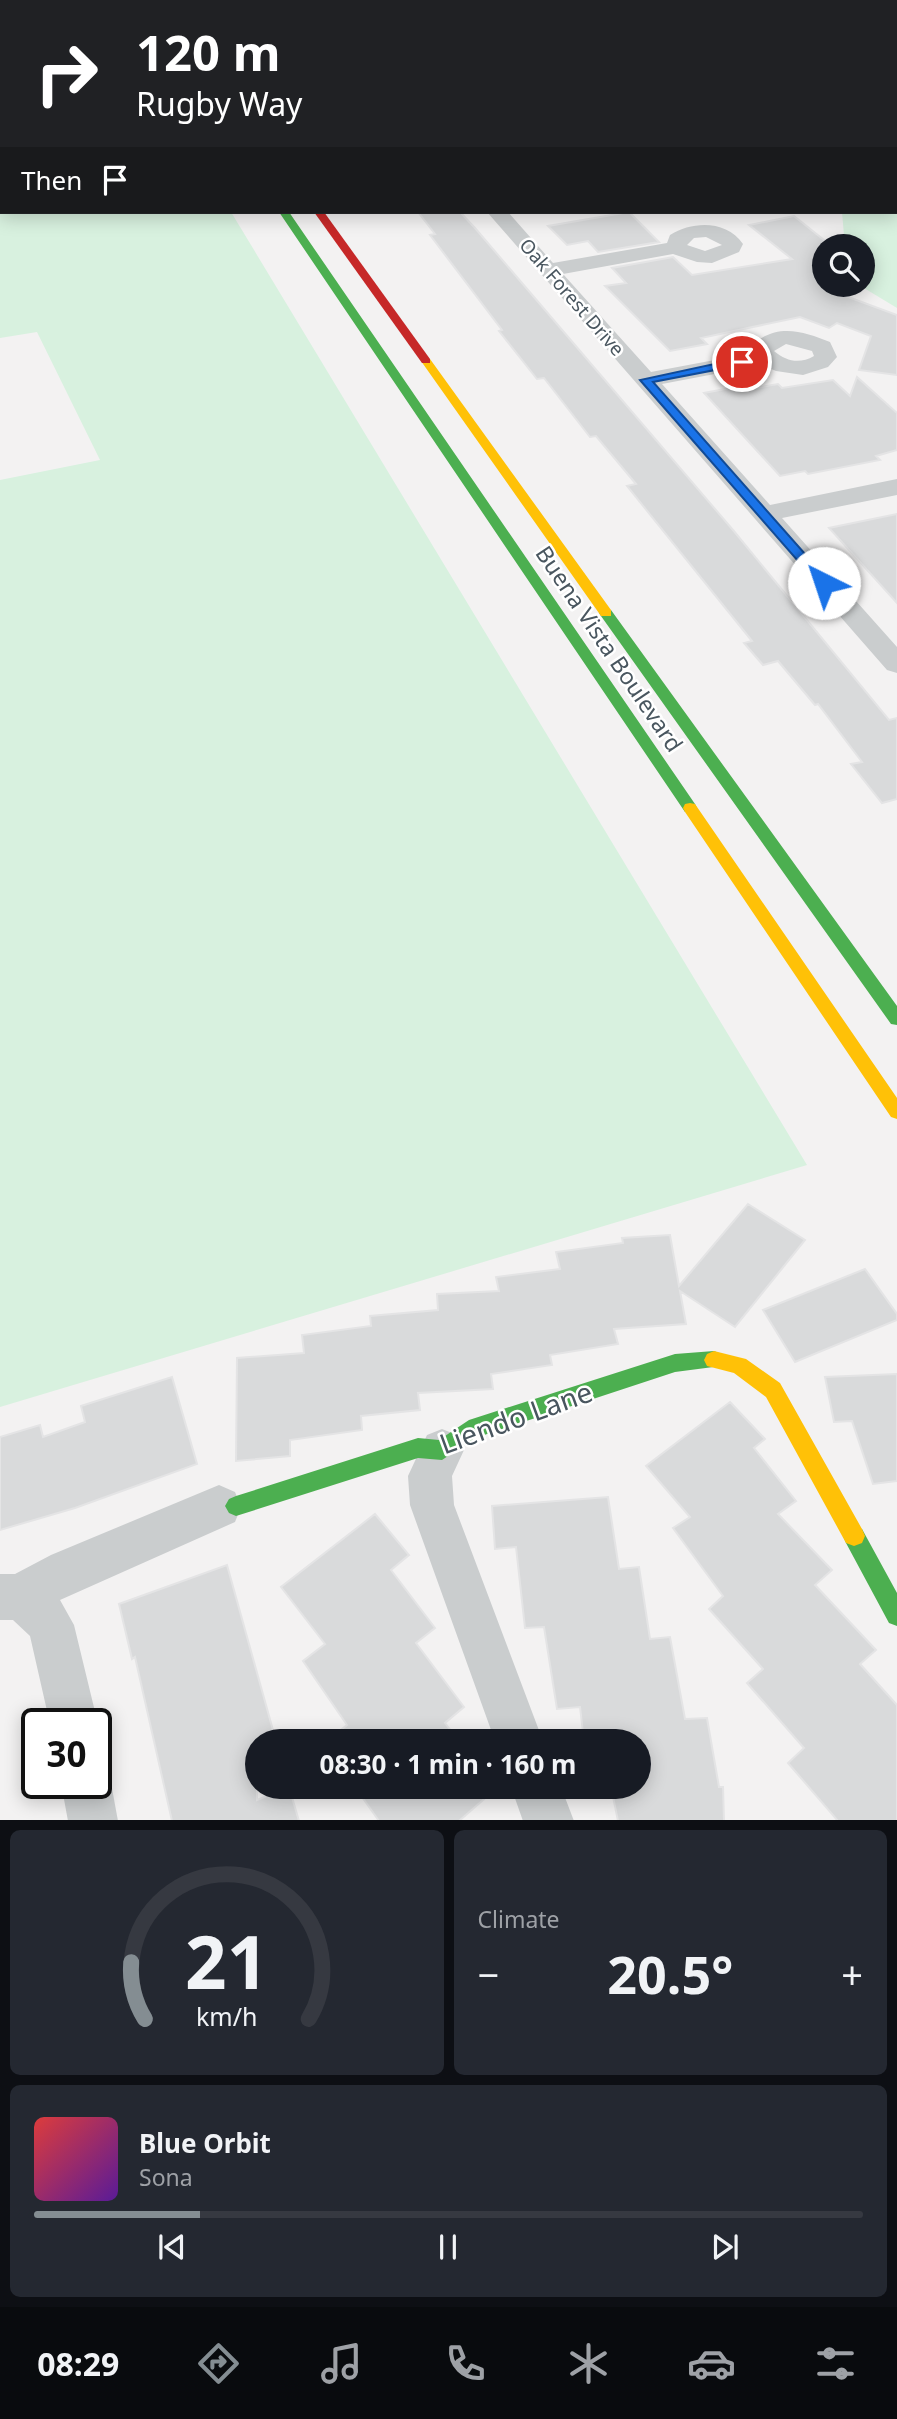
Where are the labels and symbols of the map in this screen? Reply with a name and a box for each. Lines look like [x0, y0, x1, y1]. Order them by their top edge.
street label: Oak Forest Drive [514, 233, 630, 361]
pin [712, 332, 772, 392]
street label: Buena Vista Boulevard [529, 539, 691, 758]
position arrow [787, 546, 861, 620]
street label: Liendo Lane [434, 1372, 597, 1462]
speed limit sign: 30 [21, 1708, 112, 1799]

